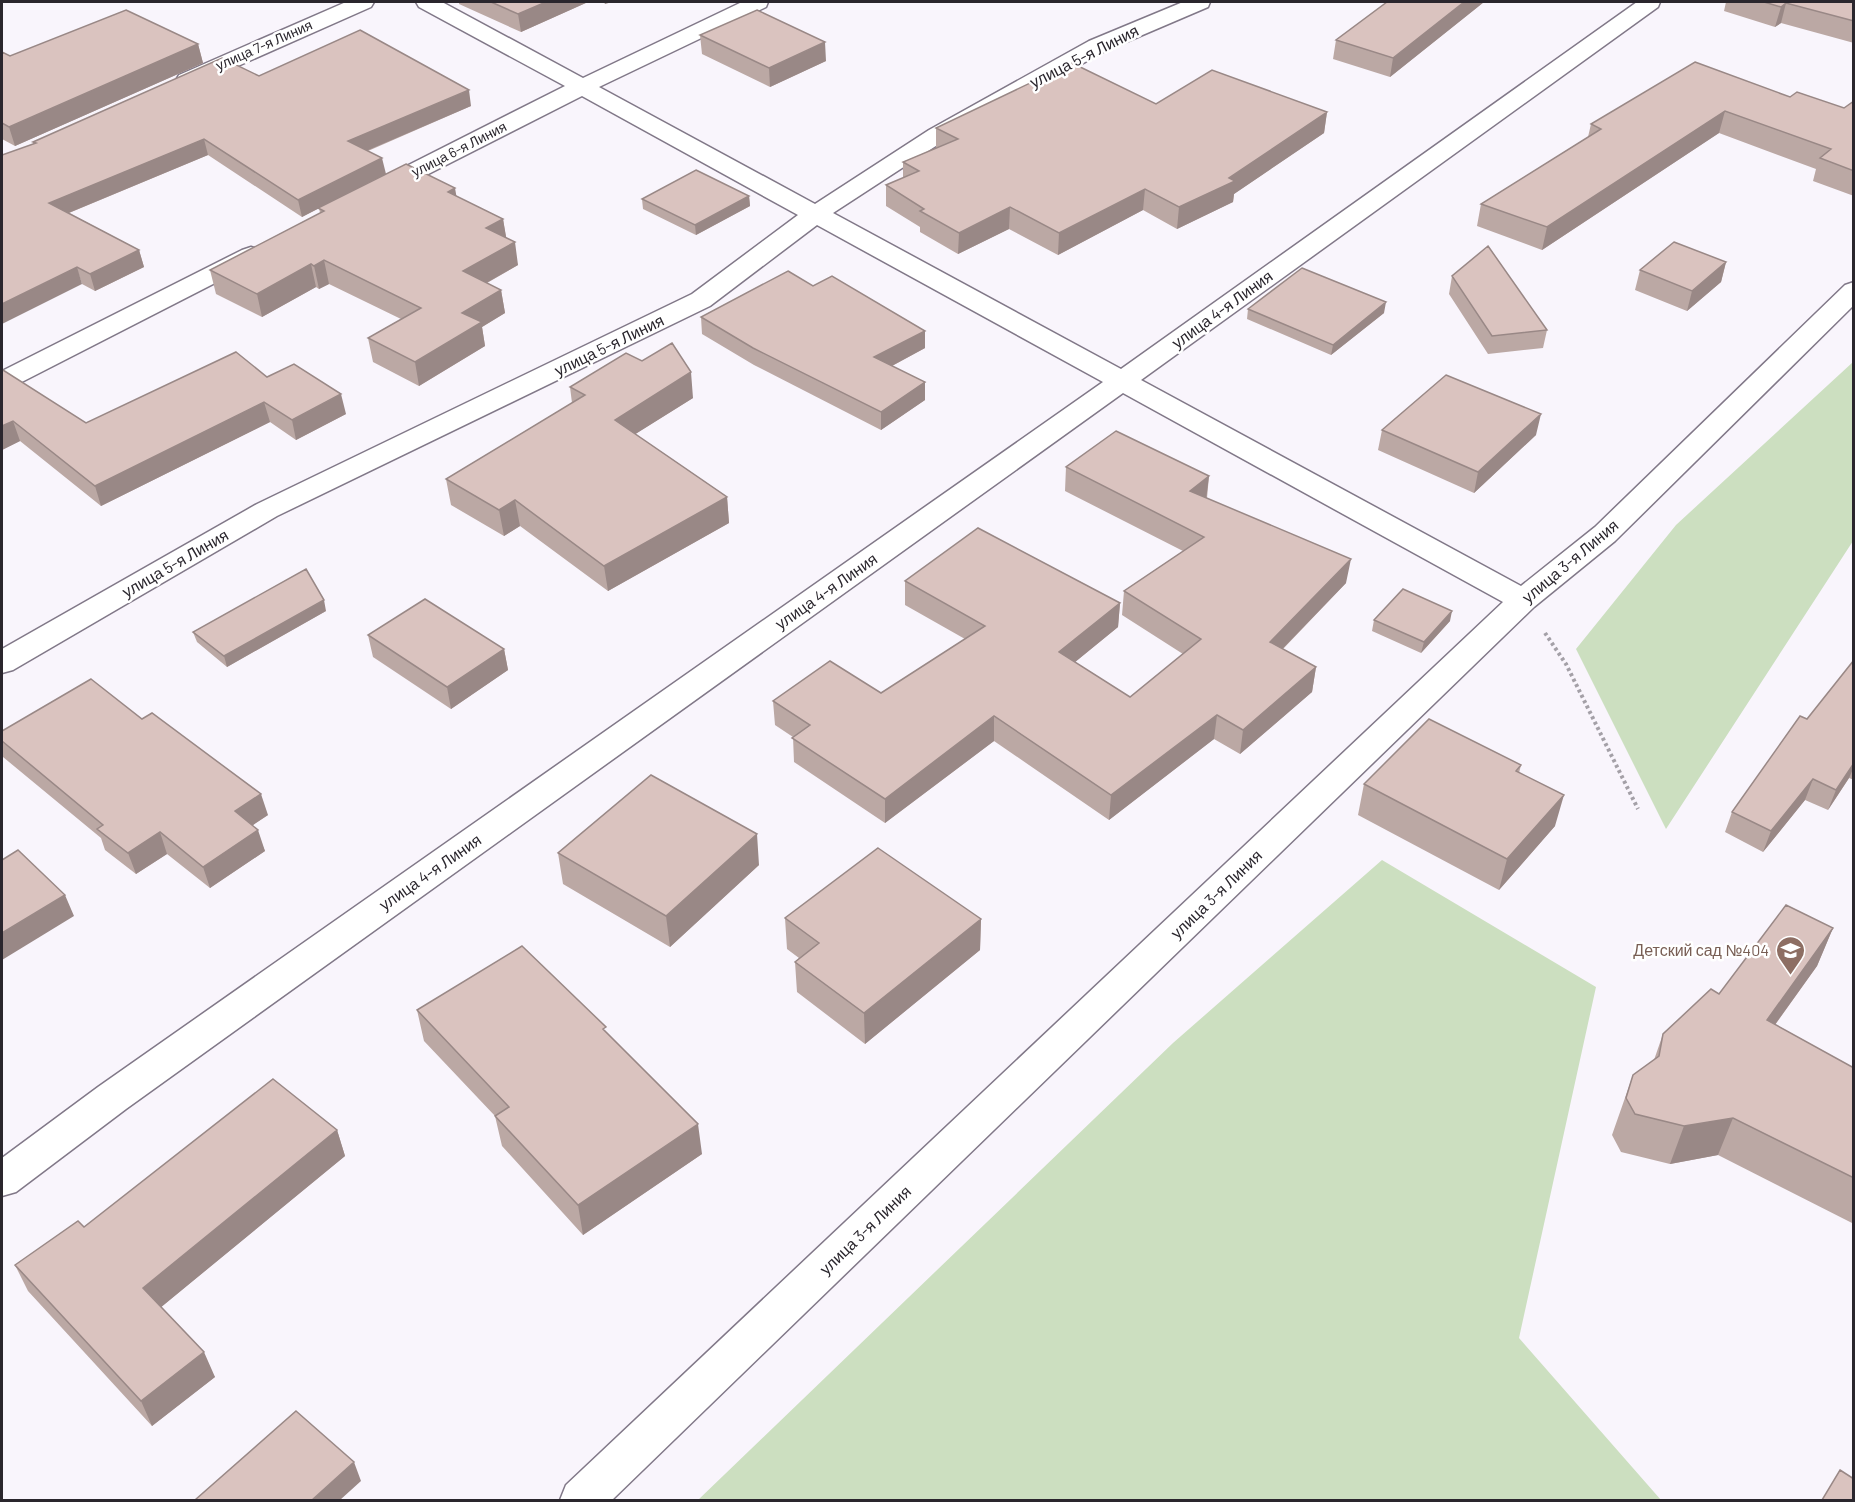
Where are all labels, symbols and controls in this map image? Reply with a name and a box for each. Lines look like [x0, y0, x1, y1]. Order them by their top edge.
street label: улица 7-я Линия [213, 16, 315, 73]
street label: улица 5-я Линия [1026, 20, 1141, 91]
street label: улица 6-я Линия [408, 117, 509, 180]
street label: улица 4-я Линия [1168, 266, 1276, 352]
street label: улица 5-я Линия [551, 310, 667, 379]
street label: улица 3-я Линия [1518, 515, 1622, 606]
street label: улица 5-я Линия [118, 524, 231, 601]
street label: улица 4-я Линия [771, 548, 880, 633]
street label: улица 4-я Линия [375, 829, 484, 914]
street label: улица 3-я Линия [1166, 845, 1265, 942]
school or university icon: Детский сад №404 [1774, 934, 1806, 976]
place label: Детский сад №404 [1633, 940, 1769, 959]
street label: улица 3-я Линия [815, 1181, 914, 1278]

